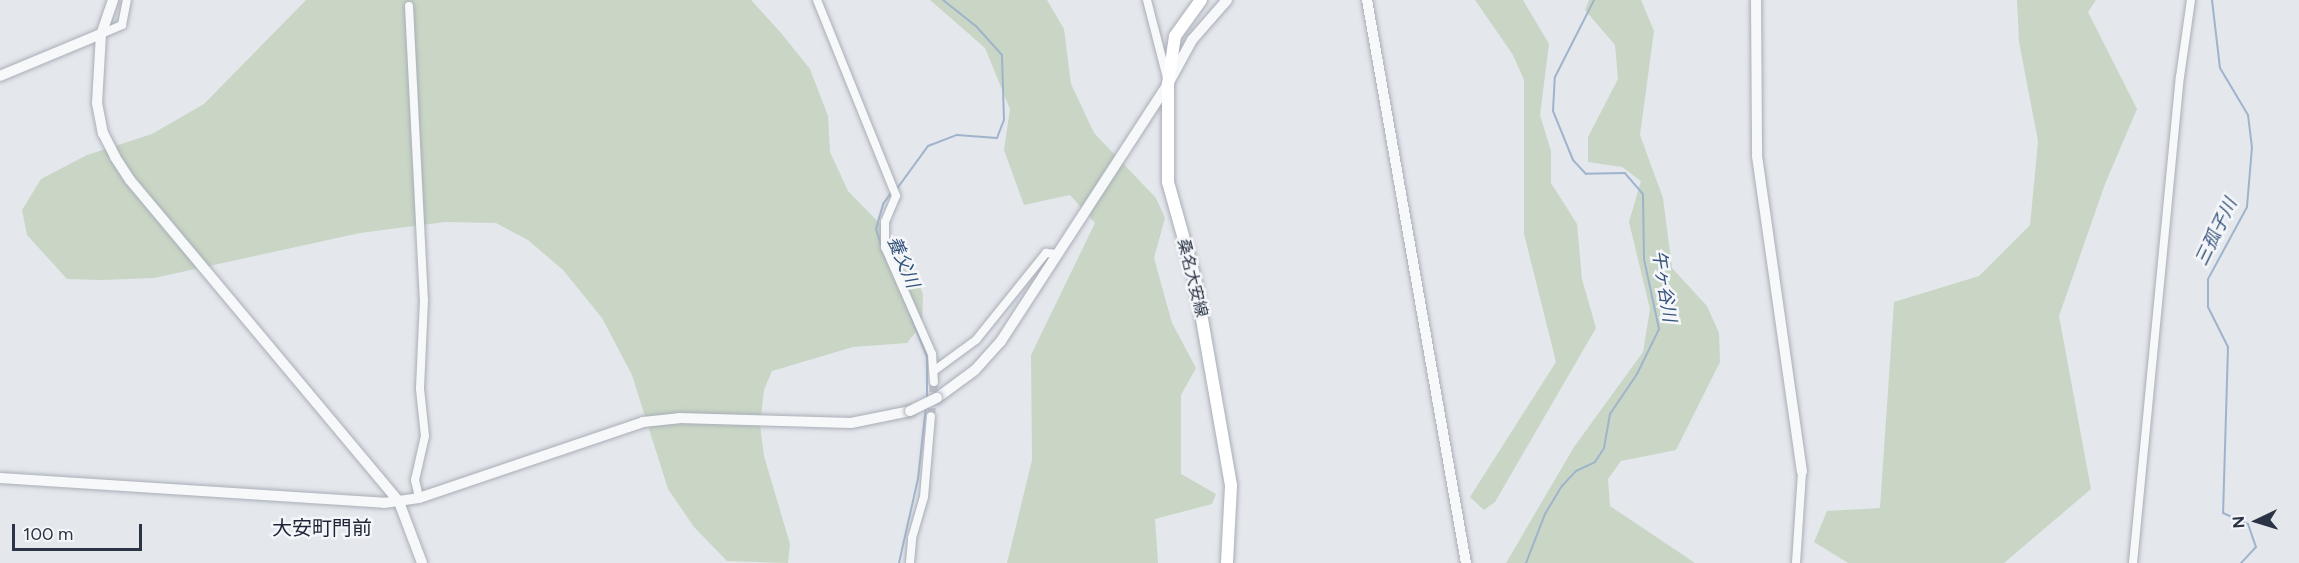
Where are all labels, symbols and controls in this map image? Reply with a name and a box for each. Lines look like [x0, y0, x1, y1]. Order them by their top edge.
water label: 三孤子川 [2191, 195, 2241, 269]
water label: 養父川 [883, 233, 923, 291]
street label: 桑名大安線 [1173, 237, 1211, 319]
water label: 午ヶ谷川 [1648, 249, 1680, 323]
north arrow [2227, 491, 2287, 551]
scale bar [15, 512, 146, 550]
text: N [2229, 515, 2248, 529]
district label: 大安町門前 [272, 516, 372, 540]
text: 100 m [23, 523, 73, 545]

